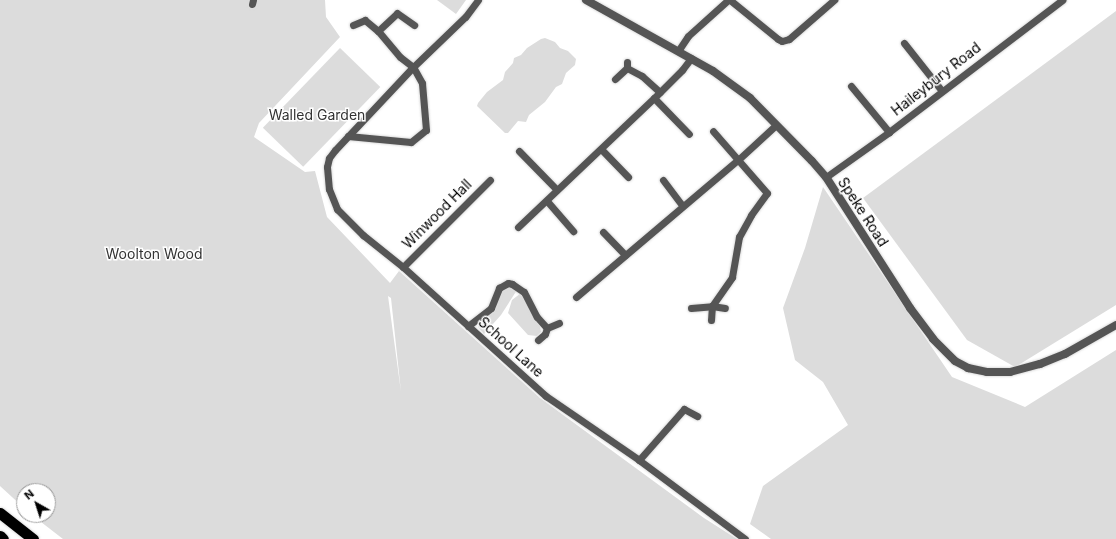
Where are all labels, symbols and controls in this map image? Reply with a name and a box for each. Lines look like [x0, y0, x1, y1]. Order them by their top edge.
street label: Haileybury Road [888, 39, 984, 119]
park label: Walled Garden [269, 107, 365, 123]
street label: Speke Road [834, 174, 892, 250]
street label: Winwood Hall [399, 176, 475, 252]
park label: Woolton Wood [106, 246, 202, 262]
street label: School Lane [475, 313, 547, 381]
north arrow [16, 483, 56, 523]
text: N [21, 486, 37, 503]

